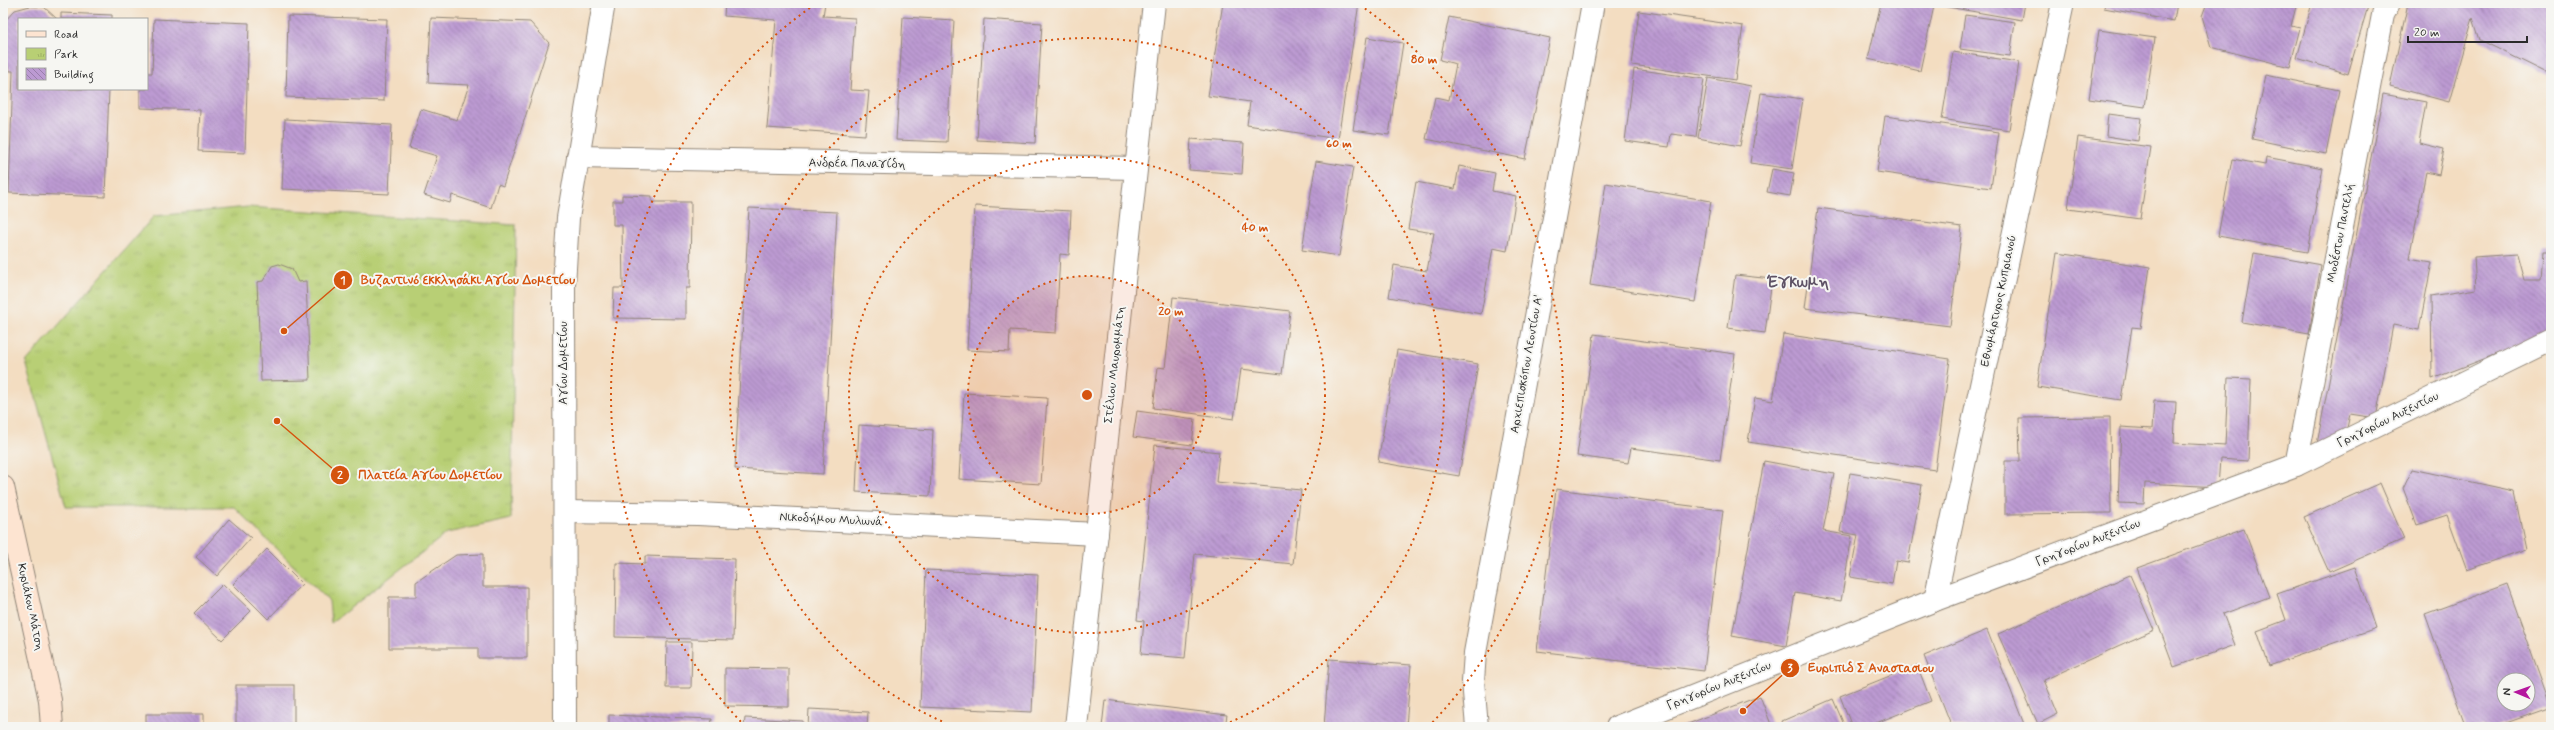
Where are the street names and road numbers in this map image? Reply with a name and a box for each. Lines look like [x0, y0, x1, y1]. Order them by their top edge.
street label: Ανδρέα Παναγίδη [808, 154, 906, 173]
street label: Μοδέστου Παντελή [2323, 182, 2358, 284]
street label: Εθνομάρτυρος Κυπριανού [1977, 234, 2021, 368]
street label: Αρχιεπισκόπου Λεοντίου Α' [1507, 294, 1547, 434]
street label: Στέλιου Μαυρομμάτη [1100, 305, 1129, 424]
street label: Αγίου Δομετίου [556, 321, 572, 405]
street label: Γρηγορίου Αυξεντίου [2335, 388, 2442, 452]
street label: Νικοδήμου Μυλωνά [779, 509, 883, 531]
street label: Γρηγορίου Αυξεντίου [2033, 515, 2143, 570]
street label: Κυριάκου Μάτση [13, 562, 47, 652]
street label: Γρηγορίου Αυξεντίου [1664, 658, 1774, 714]

